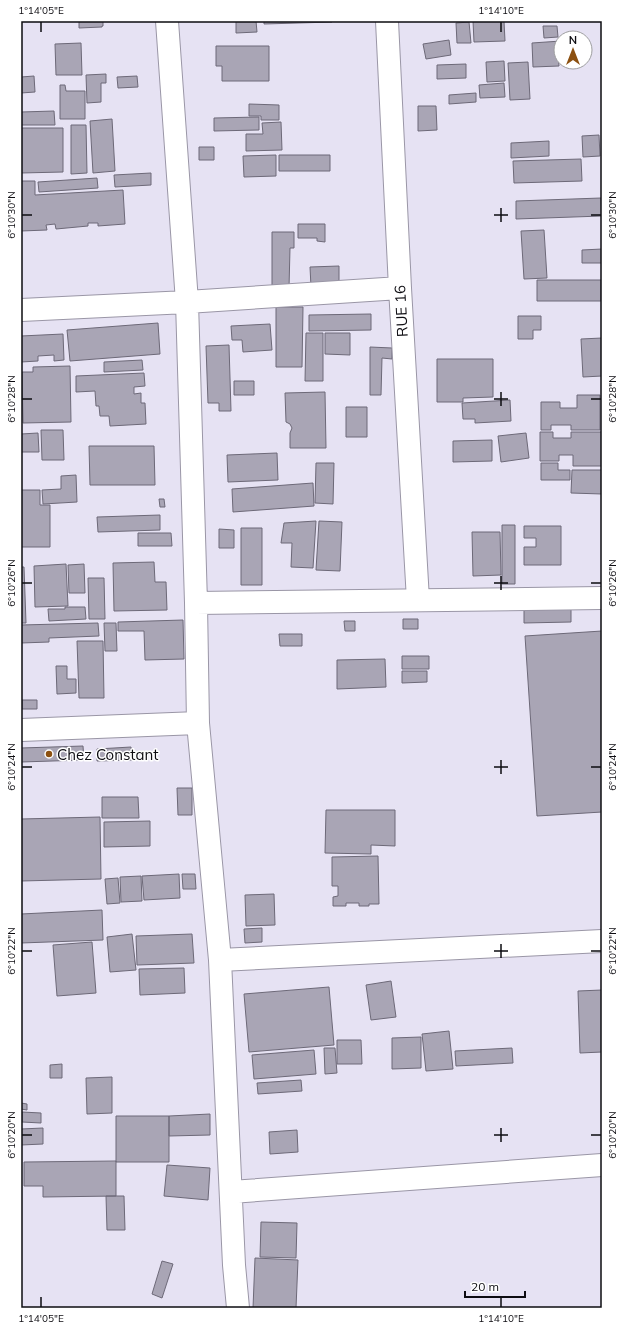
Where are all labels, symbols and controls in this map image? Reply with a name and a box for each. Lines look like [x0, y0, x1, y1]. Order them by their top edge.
text: 1°14'05"E [18, 4, 64, 17]
text: 1°14'10"E [478, 4, 524, 17]
north arrow [553, 30, 593, 70]
text: N [569, 33, 577, 47]
text: 6°10'30"N [5, 191, 18, 239]
text: 6°10'30"N [606, 191, 619, 239]
street label: RUE 16 [390, 284, 412, 338]
text: 6°10'28"N [5, 375, 18, 423]
text: 6°10'28"N [606, 375, 619, 423]
text: 6°10'26"N [5, 559, 18, 607]
text: 6°10'26"N [606, 559, 619, 607]
text: 6°10'24"N [5, 743, 18, 791]
text: 6°10'24"N [606, 743, 619, 791]
place label: Chez Constant [57, 745, 159, 764]
marker: Chez Constant [44, 749, 54, 759]
text: 6°10'22"N [5, 927, 18, 975]
text: 6°10'22"N [606, 927, 619, 975]
text: 6°10'20"N [5, 1111, 18, 1159]
text: 6°10'20"N [606, 1111, 619, 1159]
scale bar [465, 1273, 525, 1299]
text: 20 m [471, 1279, 499, 1294]
text: 1°14'05"E [18, 1312, 64, 1325]
text: 1°14'10"E [478, 1312, 524, 1325]

